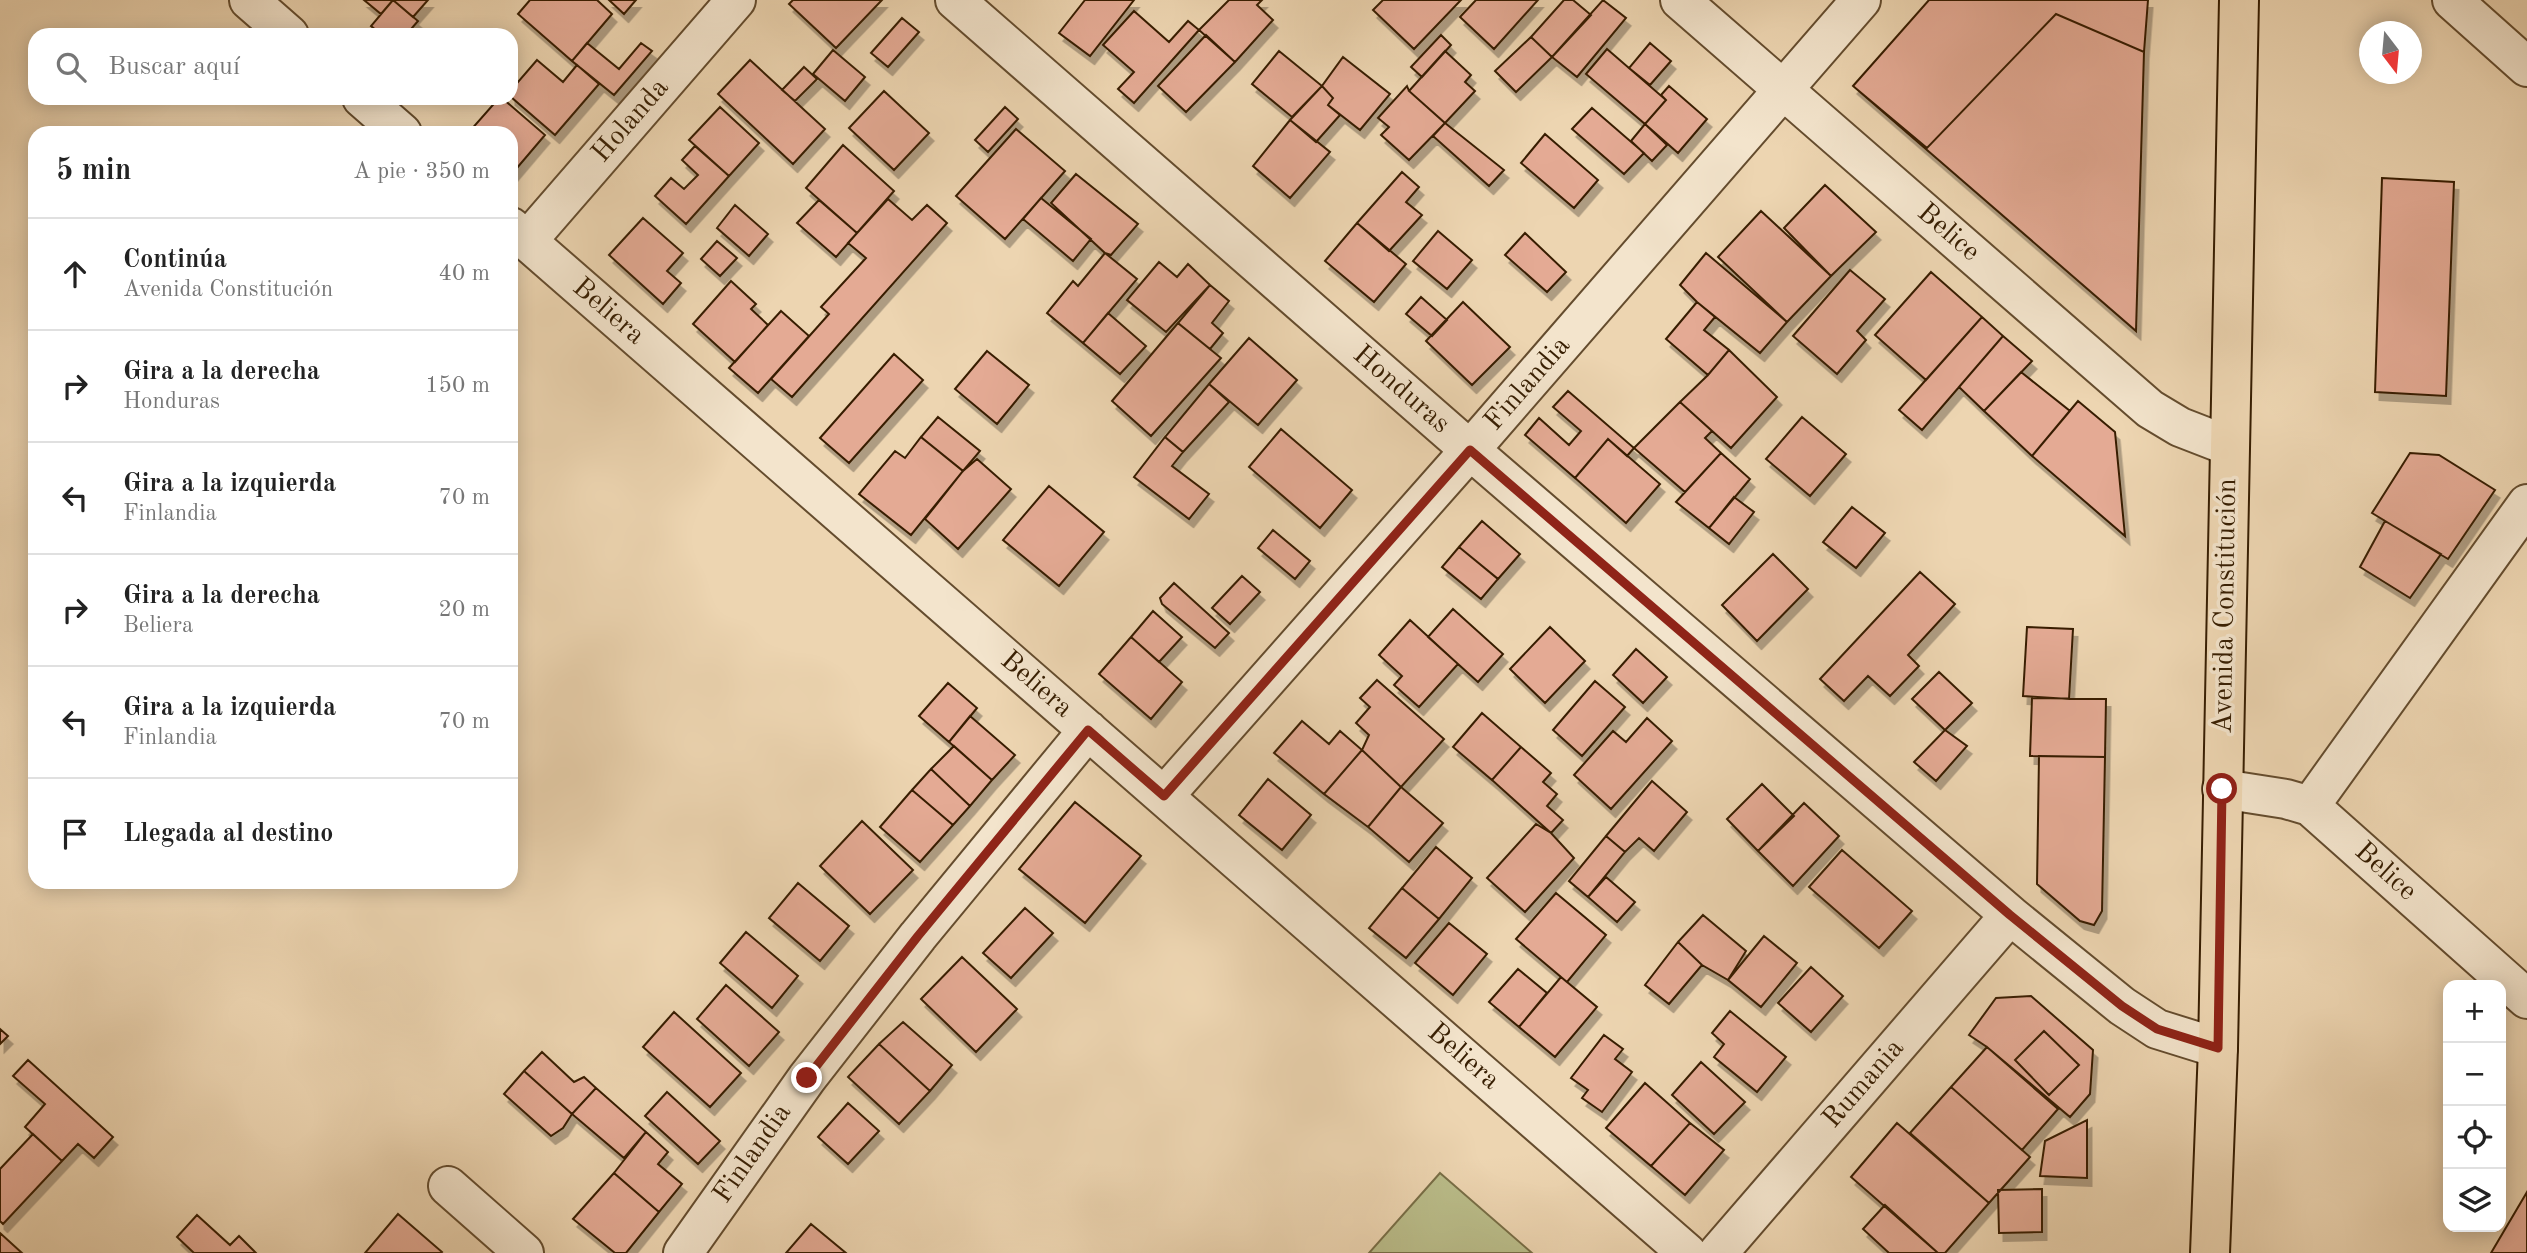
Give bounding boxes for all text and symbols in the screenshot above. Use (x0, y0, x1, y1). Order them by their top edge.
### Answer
north arrow (2359, 21, 2422, 84)
search box (28, 28, 518, 105)
icon: search (52, 48, 90, 86)
text: Buscar aquí (108, 54, 240, 80)
street label: Holanda (587, 74, 675, 168)
text: 5 min (56, 156, 131, 186)
text: A pie · 350 m (353, 160, 490, 183)
street label: Belice (1911, 199, 1985, 267)
text: Continúa (123, 247, 227, 273)
icon: ahead (56, 255, 94, 293)
text: 40 m (439, 262, 490, 285)
street label: Beliera (567, 273, 650, 351)
text: Avenida Constitución (123, 278, 333, 301)
street label: Finlandia (1480, 332, 1576, 436)
street label: Honduras (1347, 341, 1455, 439)
text: Gira a la derecha (123, 359, 320, 385)
icon: right (56, 367, 94, 405)
text: 150 m (425, 374, 490, 397)
text: Honduras (123, 390, 220, 413)
text: Gira a la izquierda (123, 471, 336, 497)
street label: Avenida Constitución (2210, 478, 2242, 734)
icon: left (56, 479, 94, 517)
text: 70 m (439, 486, 490, 509)
text: Finlandia (123, 502, 217, 525)
text: Gira a la derecha (123, 583, 320, 609)
icon: right (56, 591, 94, 629)
text: 20 m (439, 598, 490, 621)
text: Beliera (123, 614, 193, 637)
street label: Beliera (995, 646, 1078, 724)
text: Gira a la izquierda (123, 695, 336, 721)
icon: left (56, 703, 94, 741)
text: 70 m (439, 710, 490, 733)
text: Finlandia (123, 726, 217, 749)
route start (2206, 773, 2237, 804)
icon: arrive (56, 815, 94, 853)
text: Llegada al destino (123, 821, 333, 847)
street label: Belice (2349, 837, 2421, 907)
map controls (2443, 980, 2506, 1232)
button: + (2443, 980, 2506, 1043)
street label: Beliera (1422, 1018, 1505, 1096)
street label: Rumania (1818, 1034, 1910, 1134)
button: − (2443, 1043, 2506, 1106)
route end (791, 1062, 822, 1093)
street label: Finlandia (709, 1099, 797, 1209)
button: locate (2443, 1106, 2506, 1169)
button: layers (2443, 1169, 2506, 1232)

